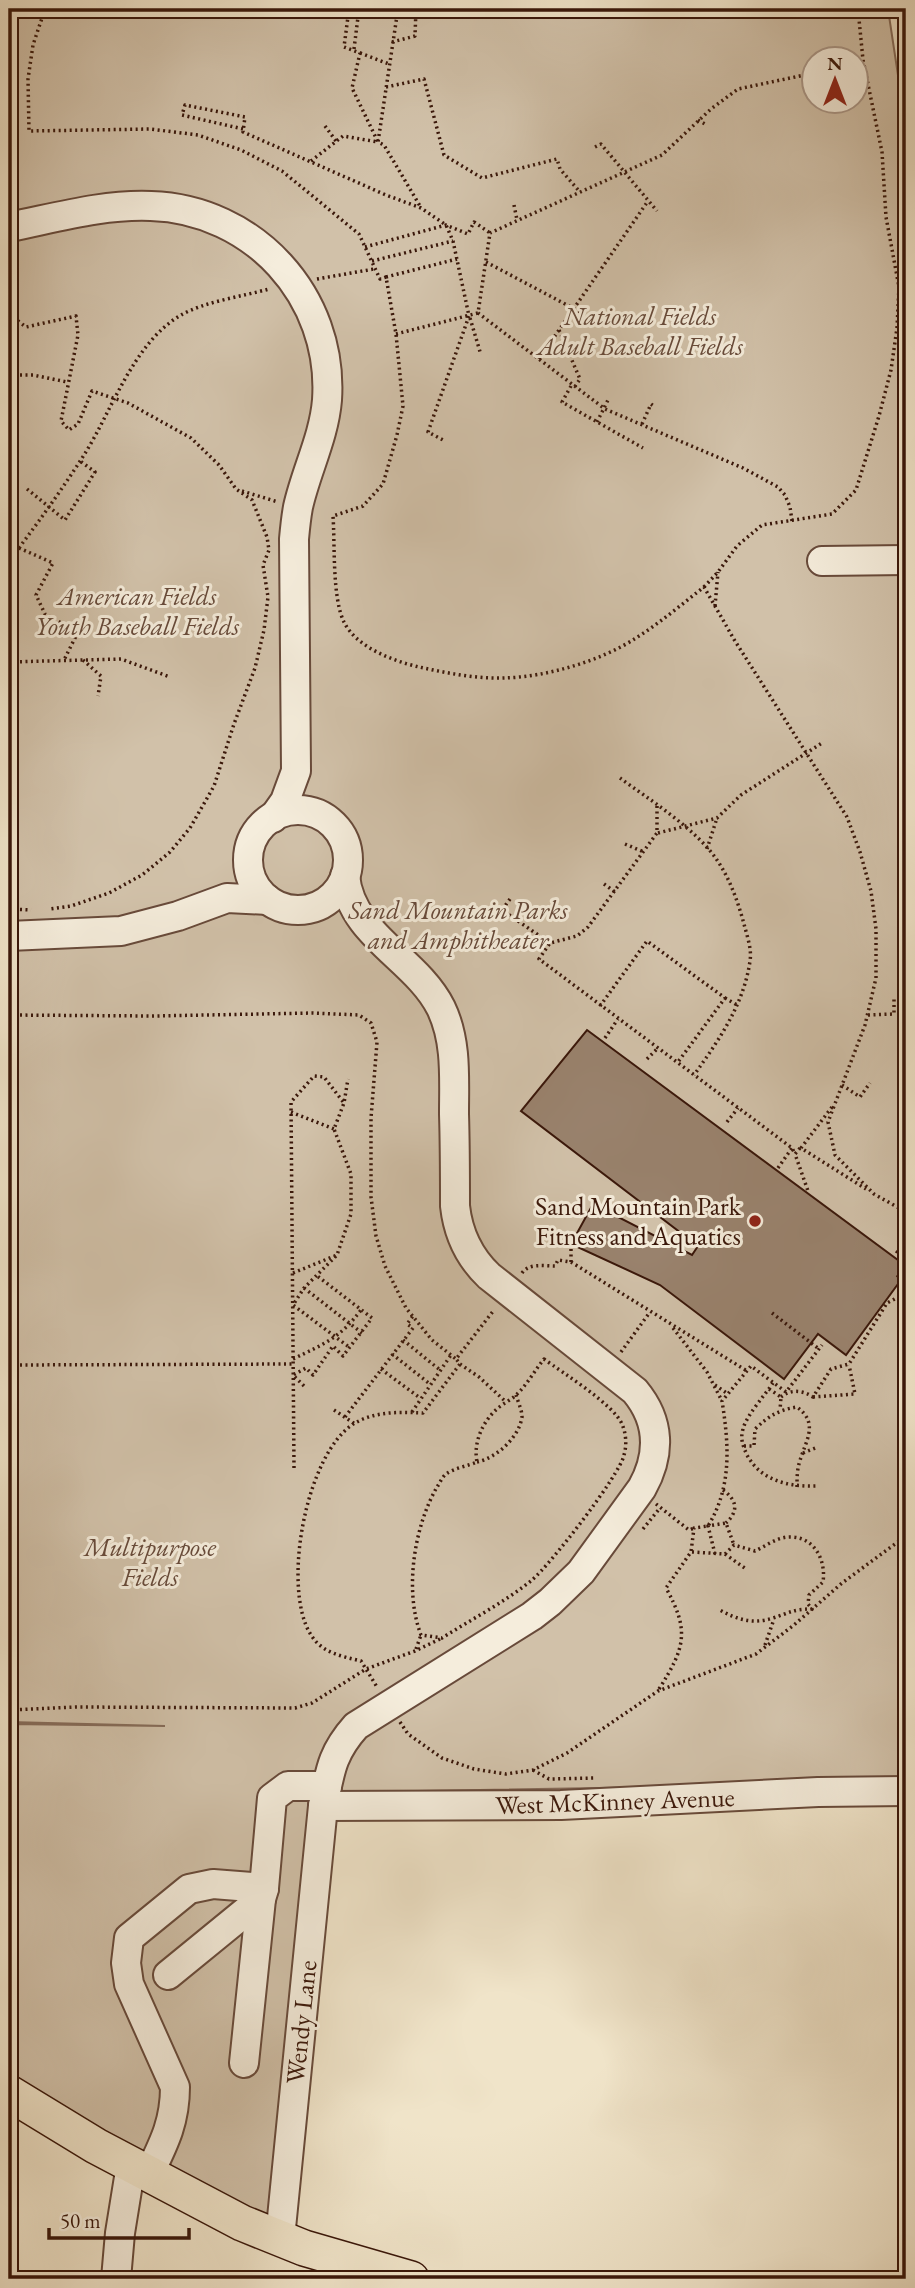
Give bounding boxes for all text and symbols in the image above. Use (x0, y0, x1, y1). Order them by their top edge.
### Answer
north arrow (800, 46, 870, 116)
text: N (827, 51, 843, 76)
park label: National Fields Adult Baseball Fields (535, 299, 744, 363)
park label: American Fields Youth Baseball Fields (35, 579, 240, 643)
park label: Sand Mountain Parks and Amphitheater (347, 893, 569, 957)
place label: Sand Mountain Park Fitness and Aquatics (535, 1189, 742, 1253)
marker: Sand Mountain Park Fitness and Aquatics (747, 1213, 763, 1229)
park label: Multipurpose Fields (82, 1530, 217, 1594)
street label: West McKinney Avenue (495, 1780, 735, 1822)
street label: Wendy Lane (278, 1958, 324, 2086)
scale bar (49, 2197, 189, 2241)
text: 50 m (60, 2207, 101, 2234)

